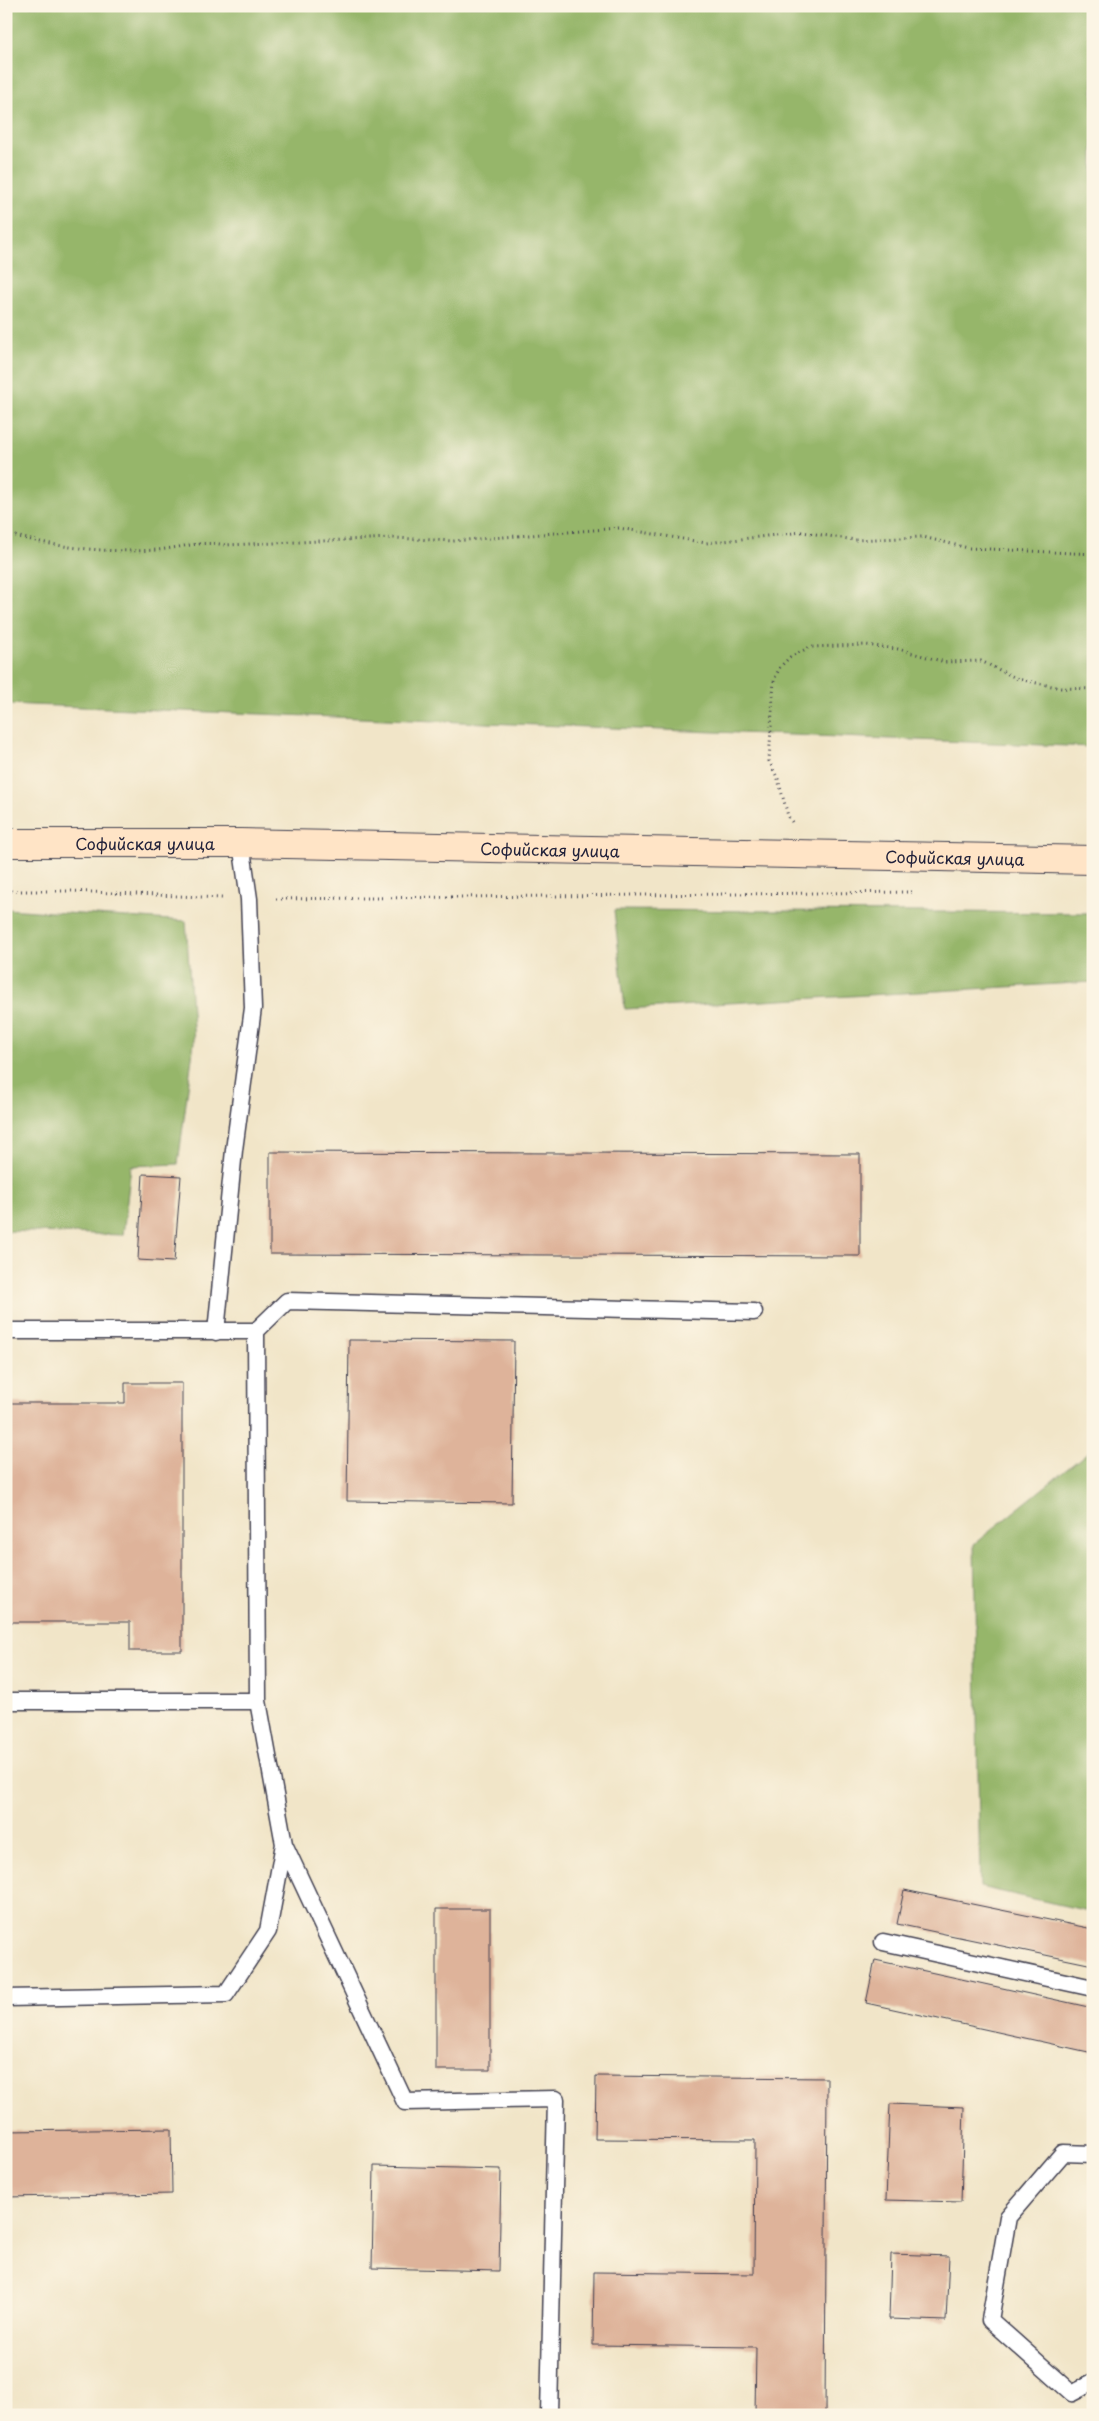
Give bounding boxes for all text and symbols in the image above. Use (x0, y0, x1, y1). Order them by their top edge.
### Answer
street label: Софийская улица (75, 831, 215, 855)
street label: Софийская улица (480, 836, 620, 863)
street label: Софийская улица (885, 844, 1025, 871)

